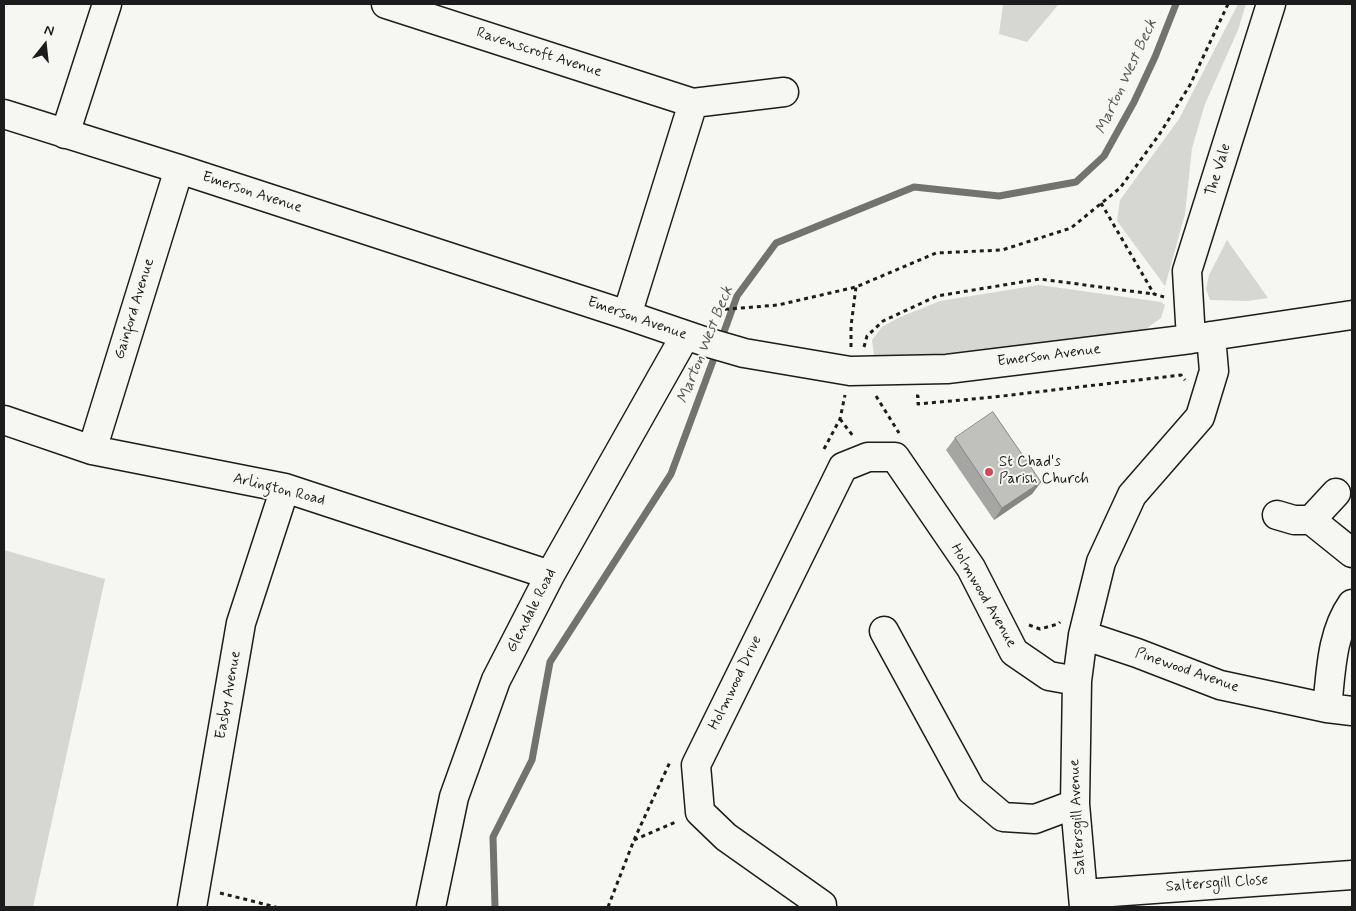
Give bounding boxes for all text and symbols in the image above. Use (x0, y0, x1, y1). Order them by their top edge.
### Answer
water label: Marton West Beck (1092, 16, 1162, 138)
north arrow (20, 20, 70, 70)
text: N (42, 21, 56, 41)
street label: Ravenscroft Avenue (474, 24, 604, 82)
street label: The Vale (1202, 141, 1236, 199)
street label: Emerson Avenue (200, 168, 304, 218)
street label: Gainford Avenue (111, 256, 159, 362)
water label: Marton West Beck (674, 283, 738, 407)
street label: Emerson Avenue (585, 294, 689, 344)
street label: Emerson Avenue (996, 341, 1102, 371)
place label: St Chad's Parish Church (999, 454, 1089, 489)
marker: St Chad's Parish Church (983, 466, 995, 478)
street label: Arlington Road (231, 470, 327, 510)
street label: Holmwood Avenue (946, 541, 1020, 651)
street label: Glendale Road (503, 566, 561, 656)
street label: Holmwood Drive (705, 633, 767, 733)
street label: Pinewood Avenue (1133, 645, 1241, 697)
street label: Easby Avenue (212, 649, 246, 741)
street label: Saltersgill Avenue (1066, 759, 1090, 875)
street label: Saltersgill Close (1165, 871, 1269, 897)

